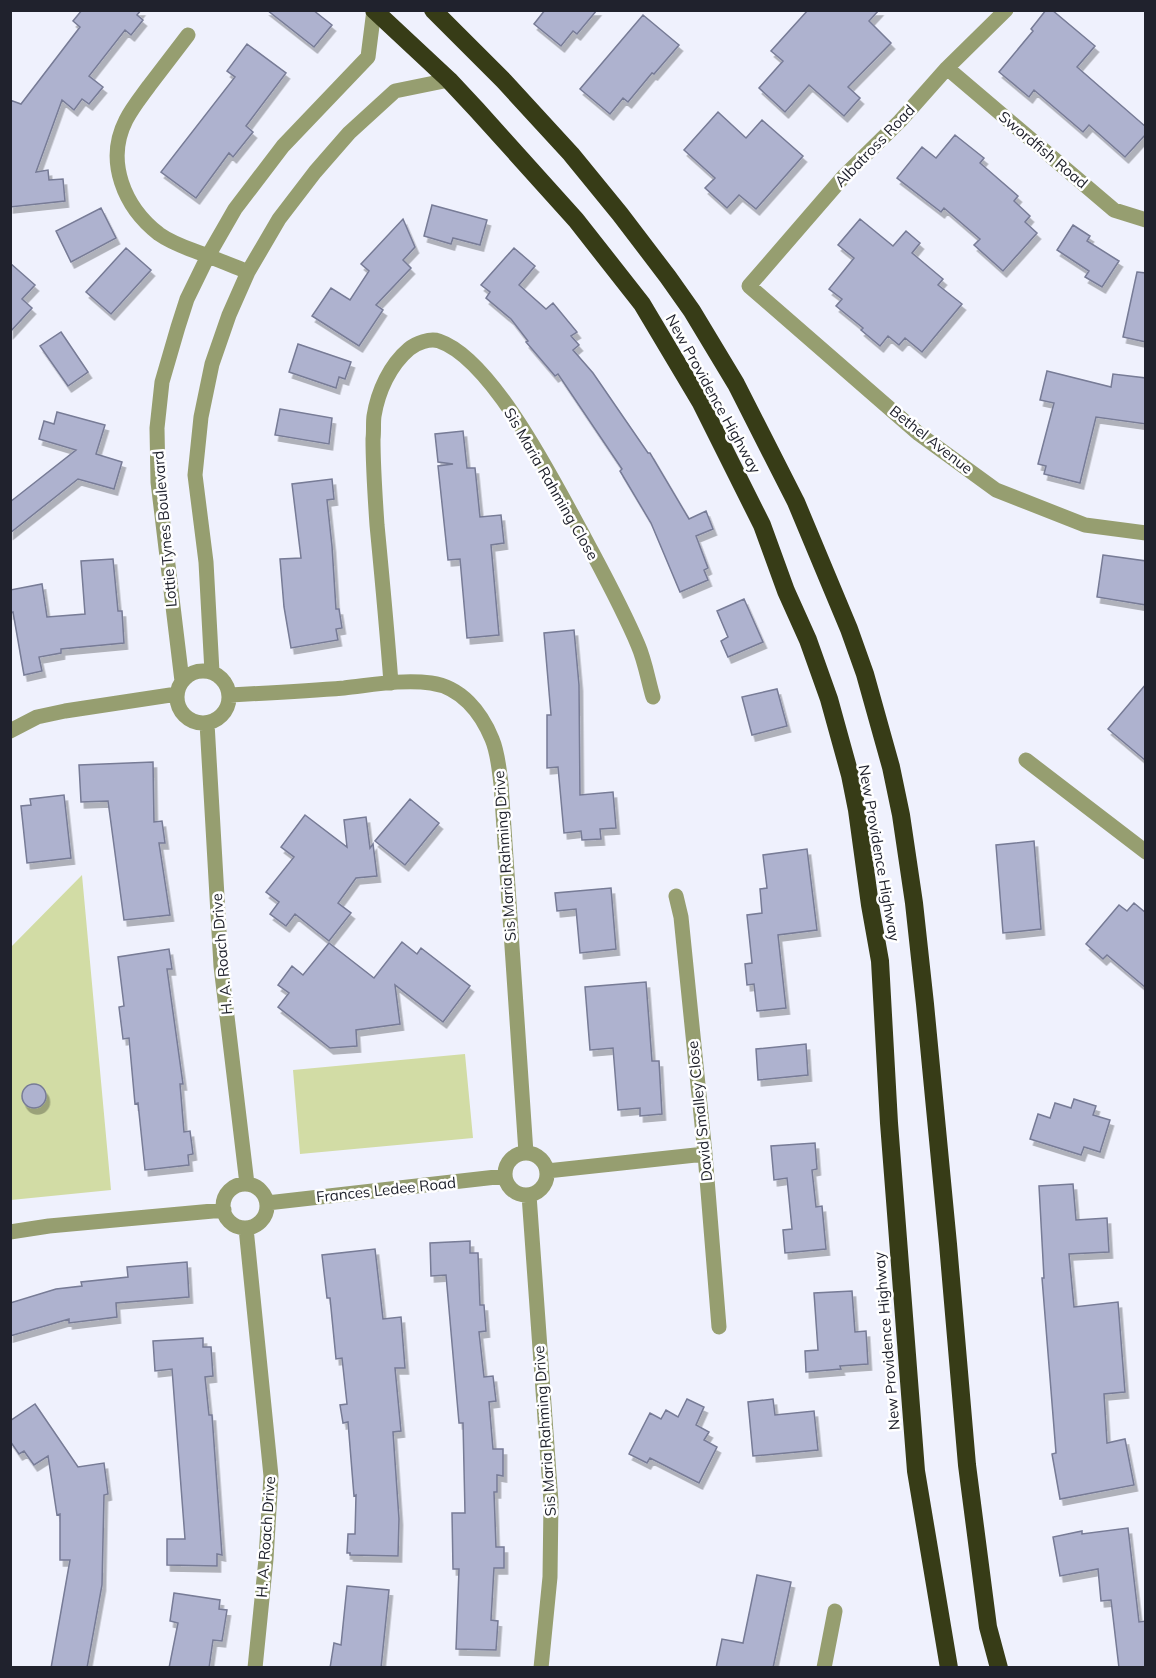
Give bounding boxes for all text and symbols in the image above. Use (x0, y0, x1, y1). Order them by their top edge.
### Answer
street label: Albatross Road (831, 100, 919, 191)
street label: Swordfish Road (995, 107, 1092, 192)
street label: New Providence Highway (662, 311, 765, 477)
street label: Bethel Avenue (886, 401, 977, 478)
street label: Sis Maria Rahming Close (500, 404, 603, 563)
street label: Lottie Tynes Boulevard (148, 450, 181, 608)
street label: New Providence Highway (855, 763, 904, 943)
street label: Sis Maria Rahming Drive (489, 770, 520, 942)
street label: H. A. Roach Drive (207, 893, 236, 1015)
street label: David Smalley Close (683, 1040, 716, 1182)
street label: Frances Ledee Road (315, 1173, 457, 1206)
street label: New Providence Highway (869, 1251, 904, 1431)
street label: Sis Maria Rahming Drive (529, 1345, 560, 1517)
street label: H. A. Roach Drive (252, 1476, 279, 1598)

